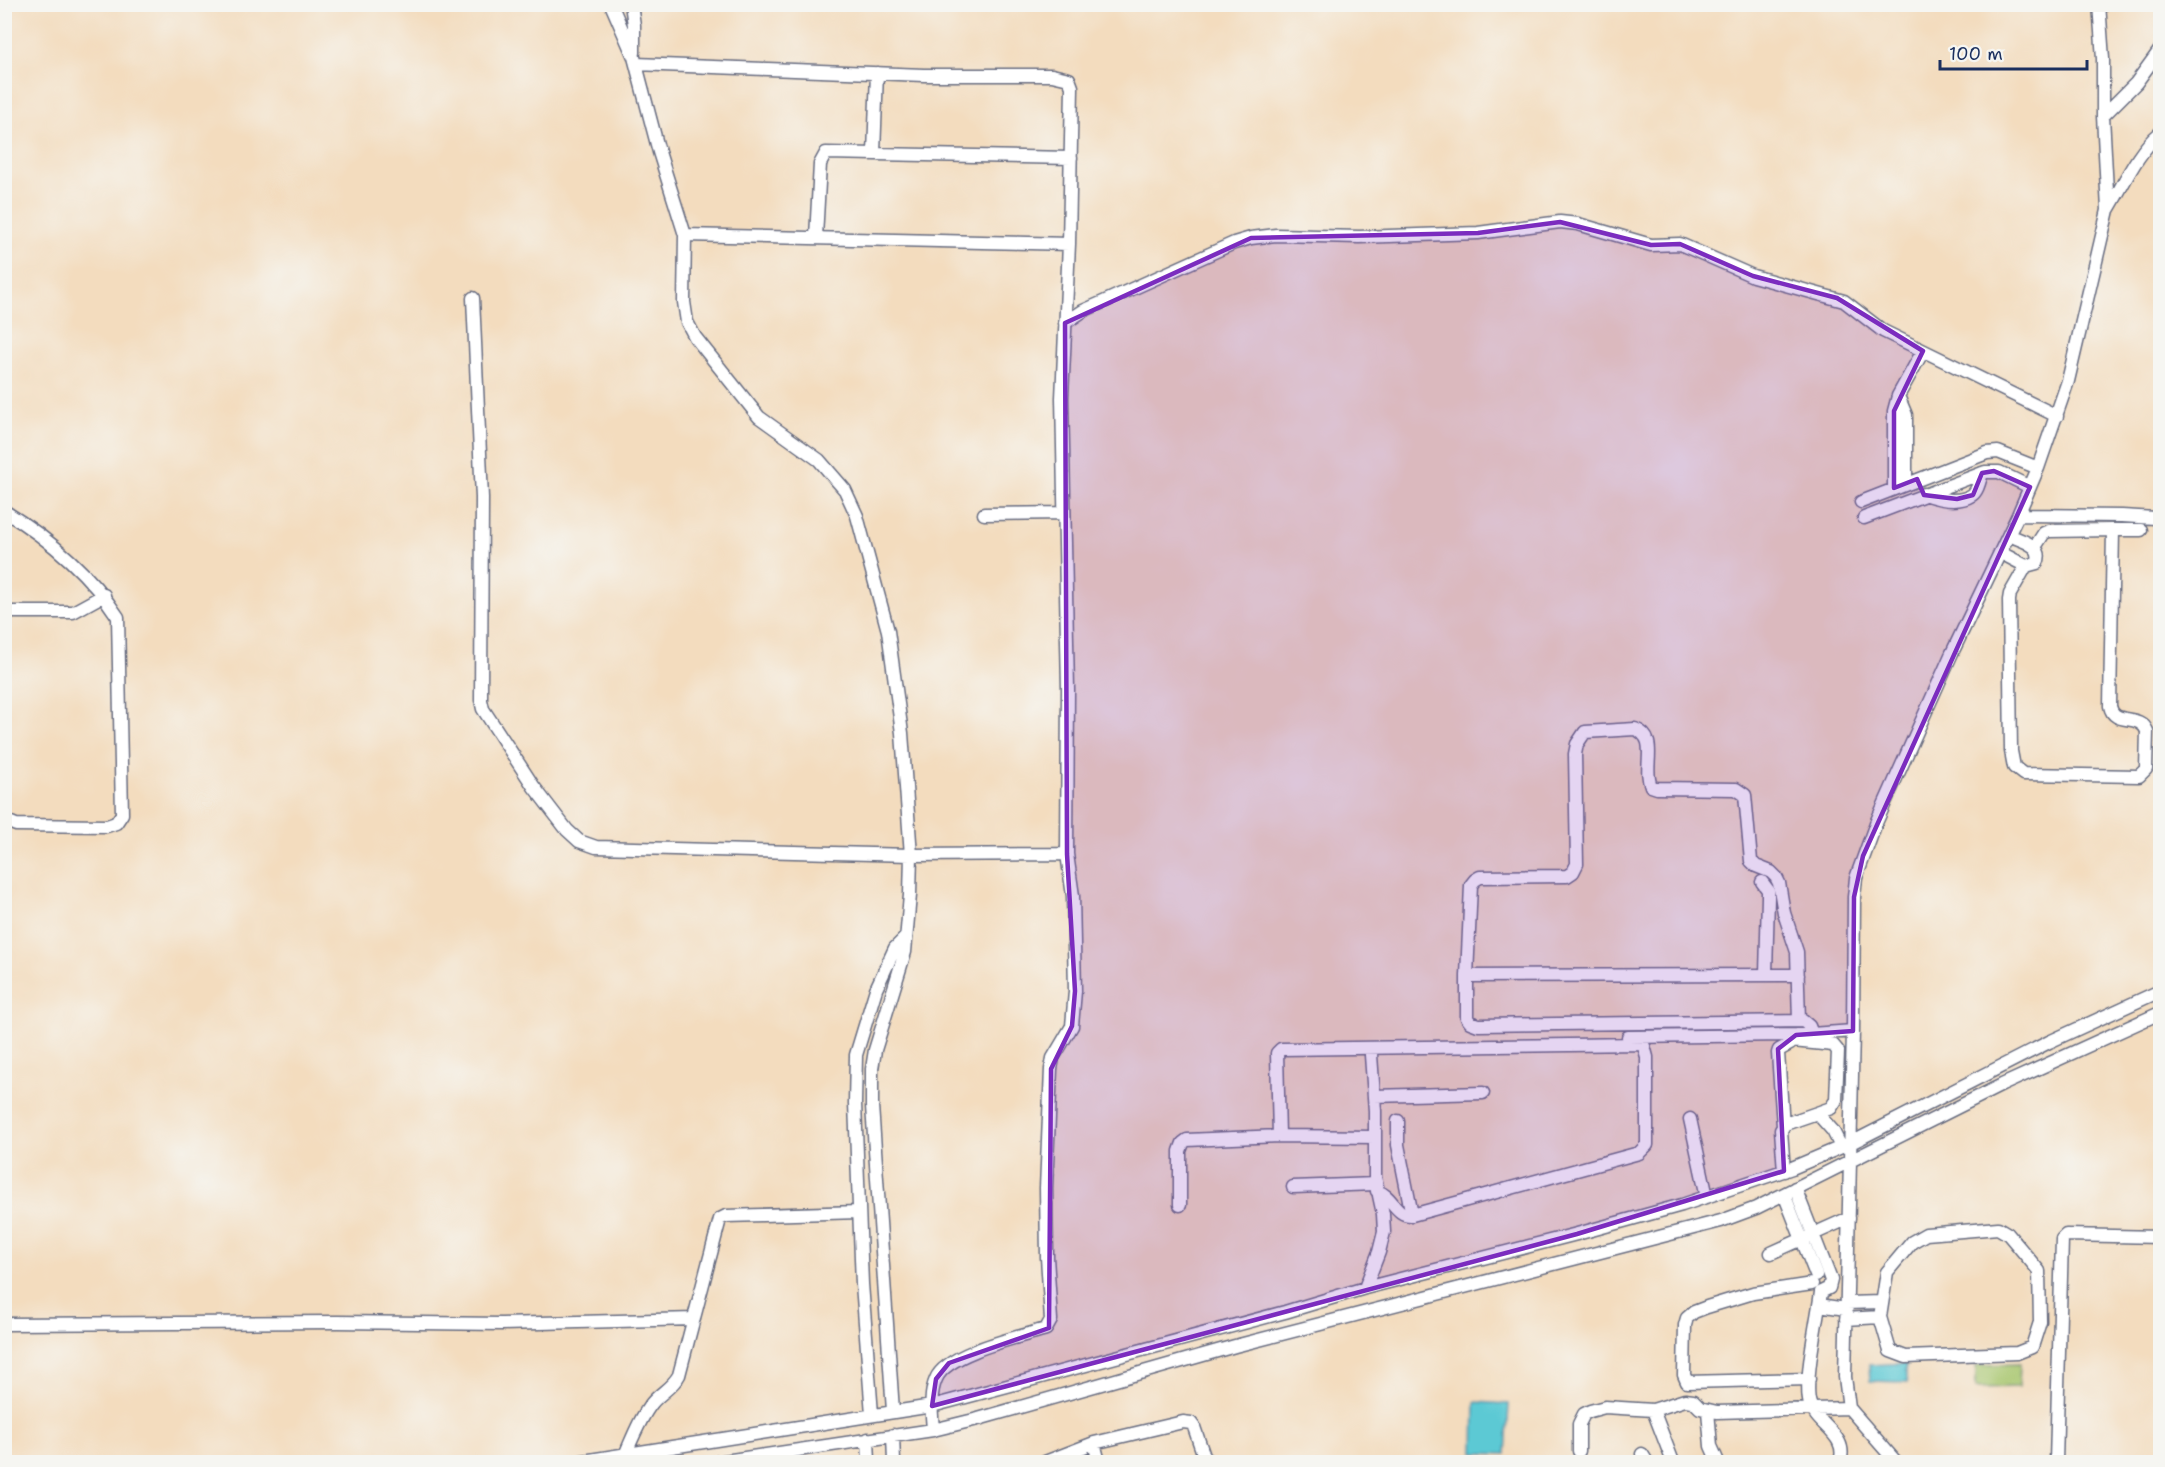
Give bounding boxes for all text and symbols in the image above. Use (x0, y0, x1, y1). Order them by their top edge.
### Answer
scale bar (1940, 33, 2087, 71)
text: 100 m (1949, 42, 2003, 66)

